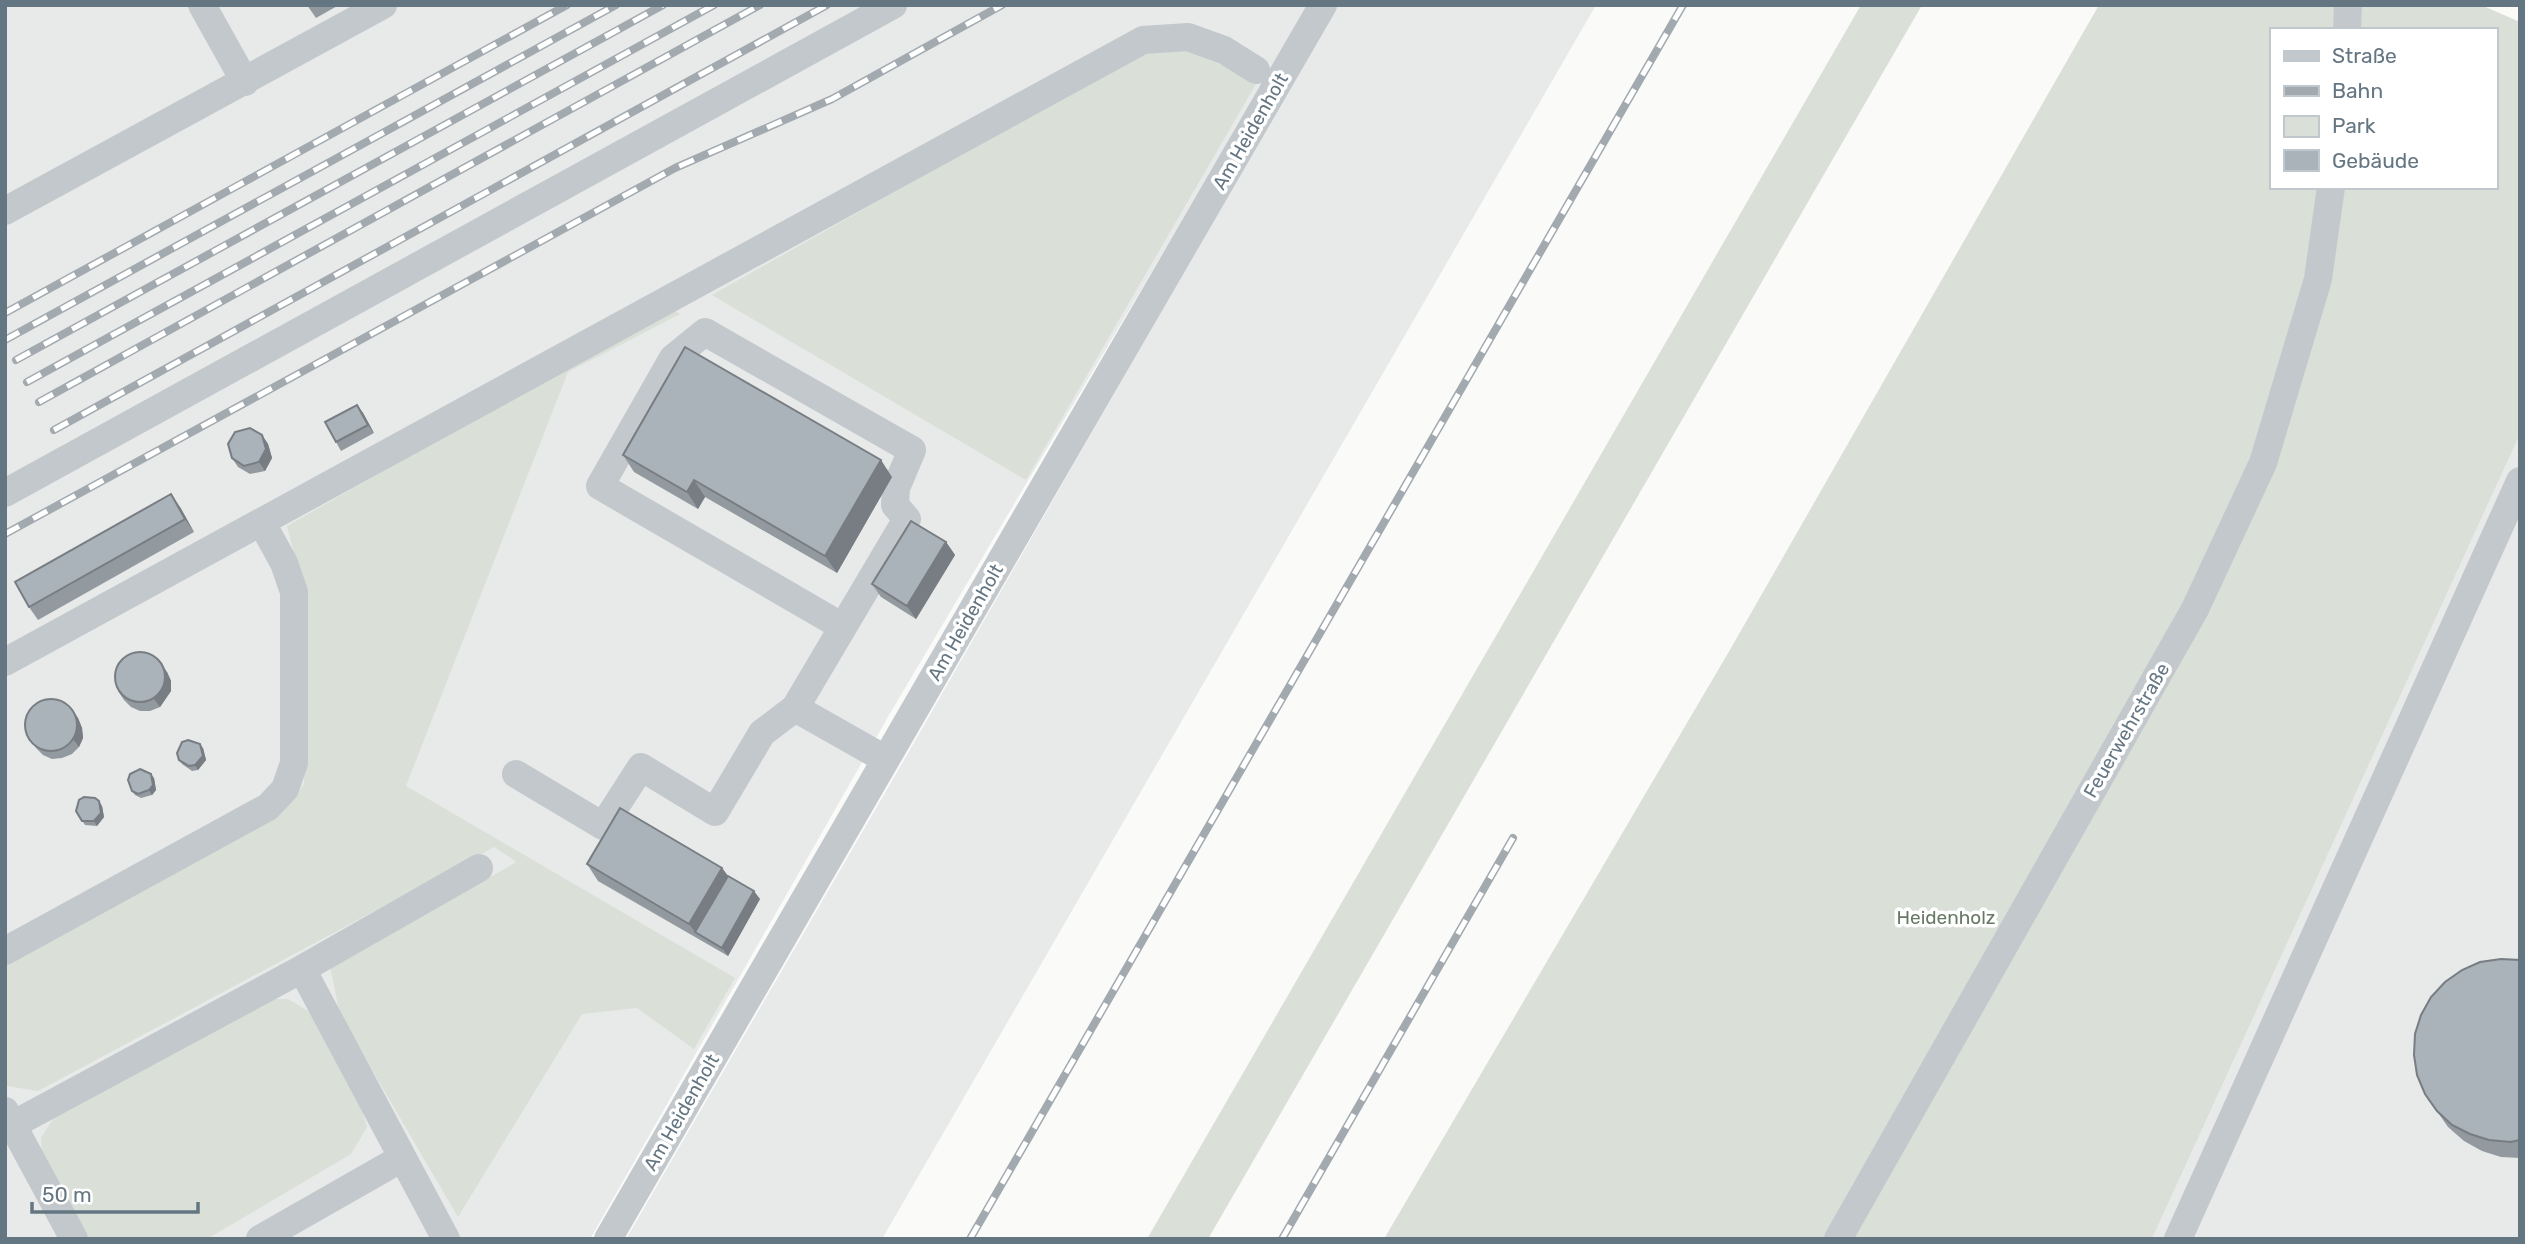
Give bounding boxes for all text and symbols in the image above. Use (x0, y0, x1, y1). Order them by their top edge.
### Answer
legend (2270, 28, 2497, 189)
text: Straße (2332, 43, 2397, 68)
street label: Am Heidenholt (1208, 68, 1293, 194)
text: Bahn (2332, 78, 2383, 103)
text: Park (2332, 113, 2376, 138)
text: Gebäude (2332, 148, 2419, 173)
street label: Am Heidenholt (923, 559, 1008, 685)
street label: Feuerwehrstraße (2079, 659, 2174, 802)
park label: Heidenholz (1896, 906, 1996, 929)
street label: Am Heidenholt (639, 1049, 724, 1175)
scale bar (32, 1170, 198, 1214)
text: 50 m (42, 1182, 92, 1207)

